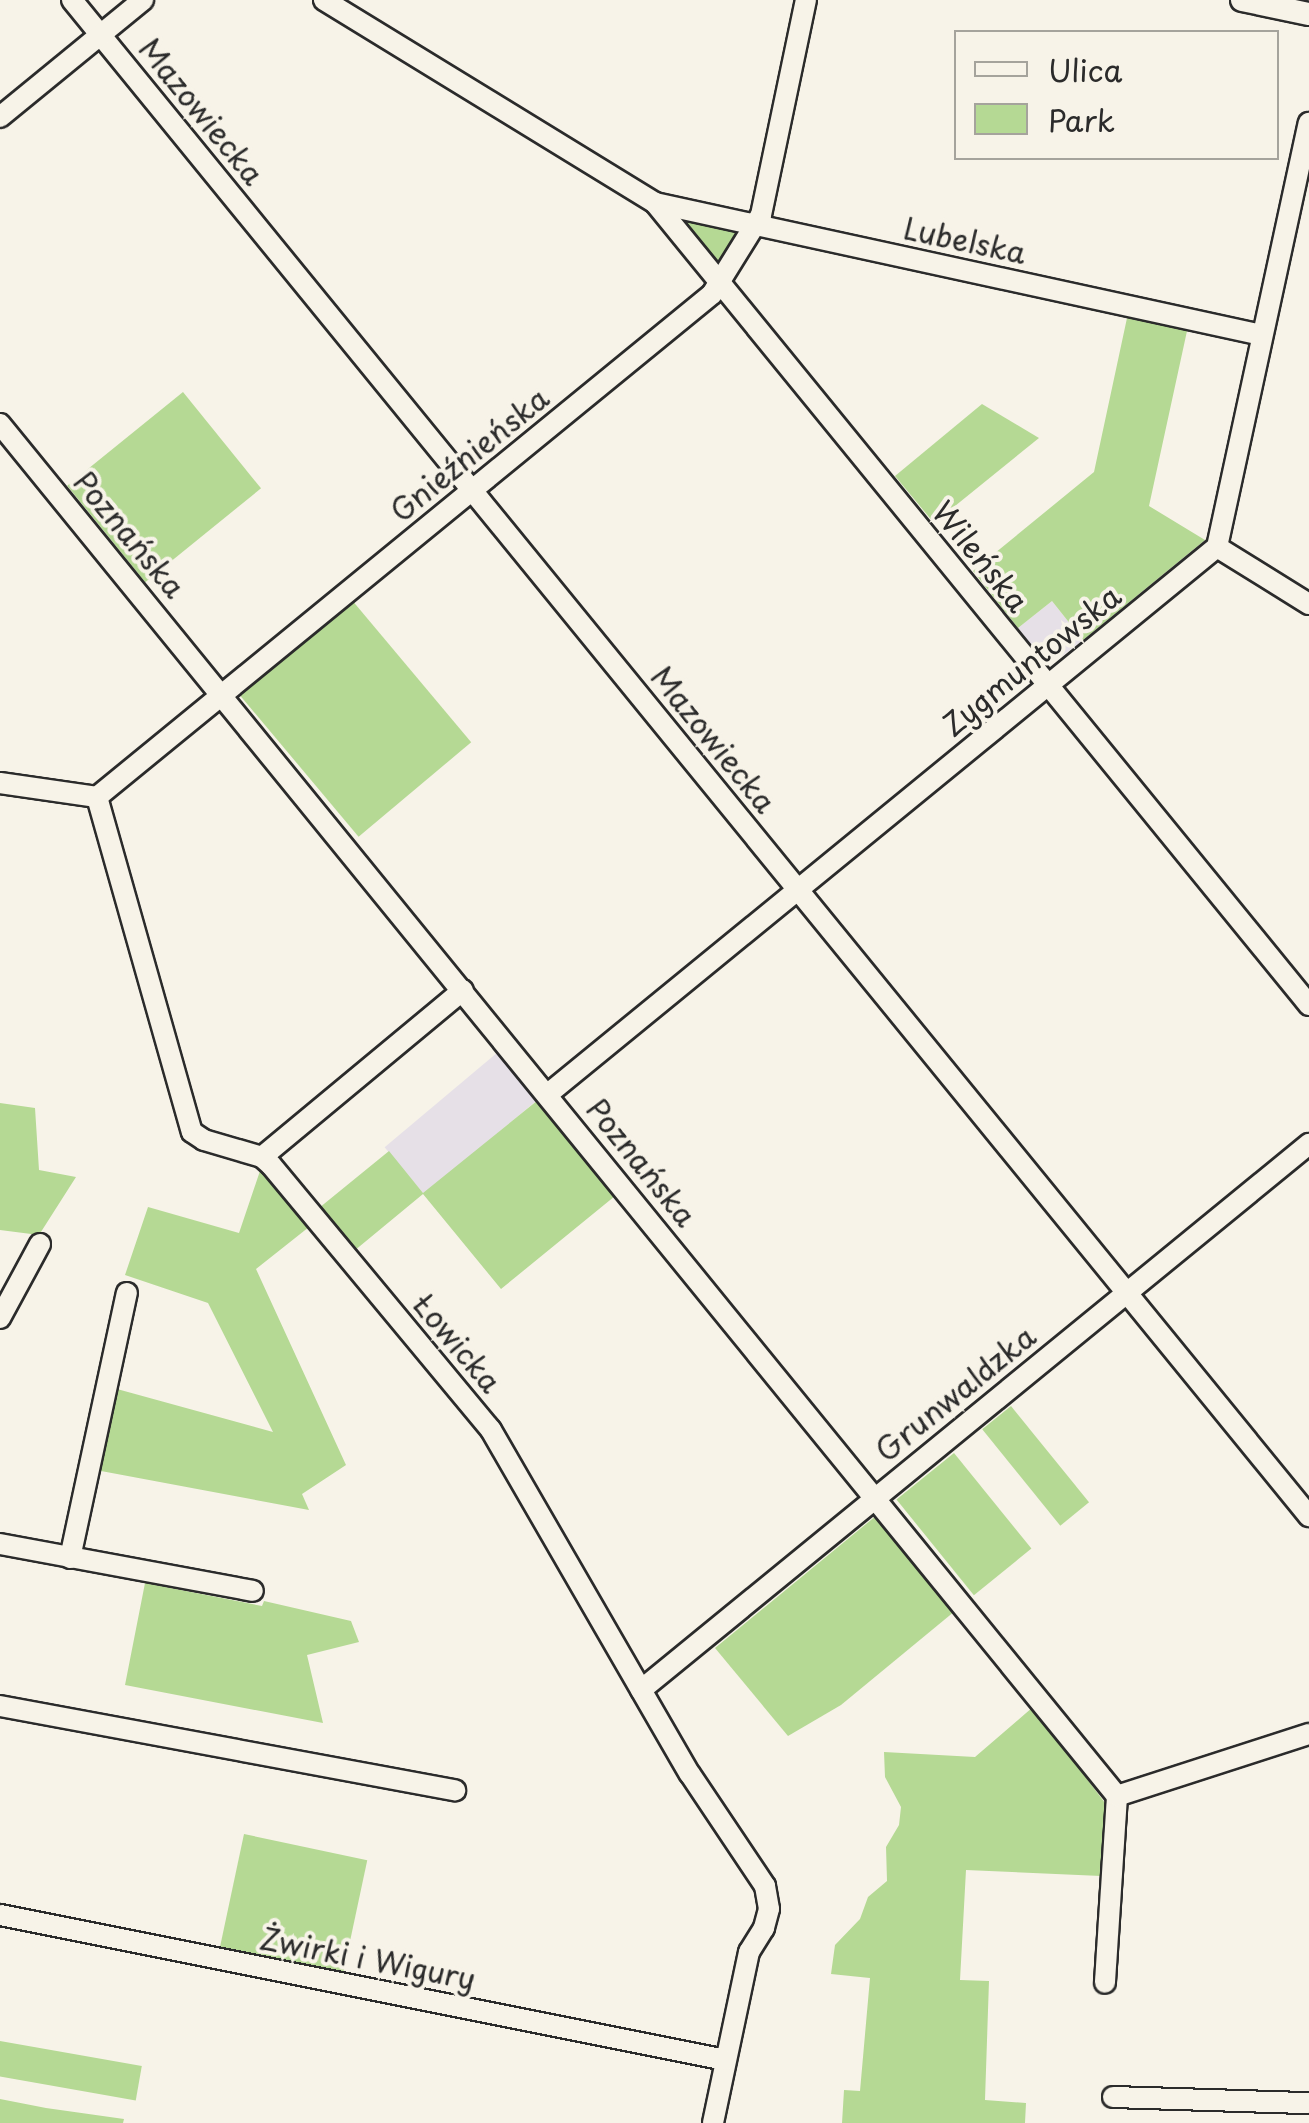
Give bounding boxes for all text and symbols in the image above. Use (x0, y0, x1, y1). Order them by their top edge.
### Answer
legend (954, 30, 1279, 160)
street label: Mazowiecka (132, 31, 272, 191)
text: Ulica (1048, 47, 1122, 92)
text: Park (1048, 97, 1115, 142)
street label: Lubelska (901, 209, 1029, 271)
street label: Gnieźnieńska (383, 379, 555, 529)
street label: Poznańska (67, 463, 193, 605)
street label: Wileńska (925, 493, 1037, 619)
street label: Zygmuntowska (935, 577, 1127, 743)
street label: Mazowiecka (644, 659, 784, 819)
street label: Poznańska (580, 1091, 704, 1233)
street label: Łowicka (407, 1287, 509, 1399)
street label: Grunwaldzka (868, 1318, 1042, 1468)
street label: Żwirki i Wigury (255, 1919, 481, 1997)

